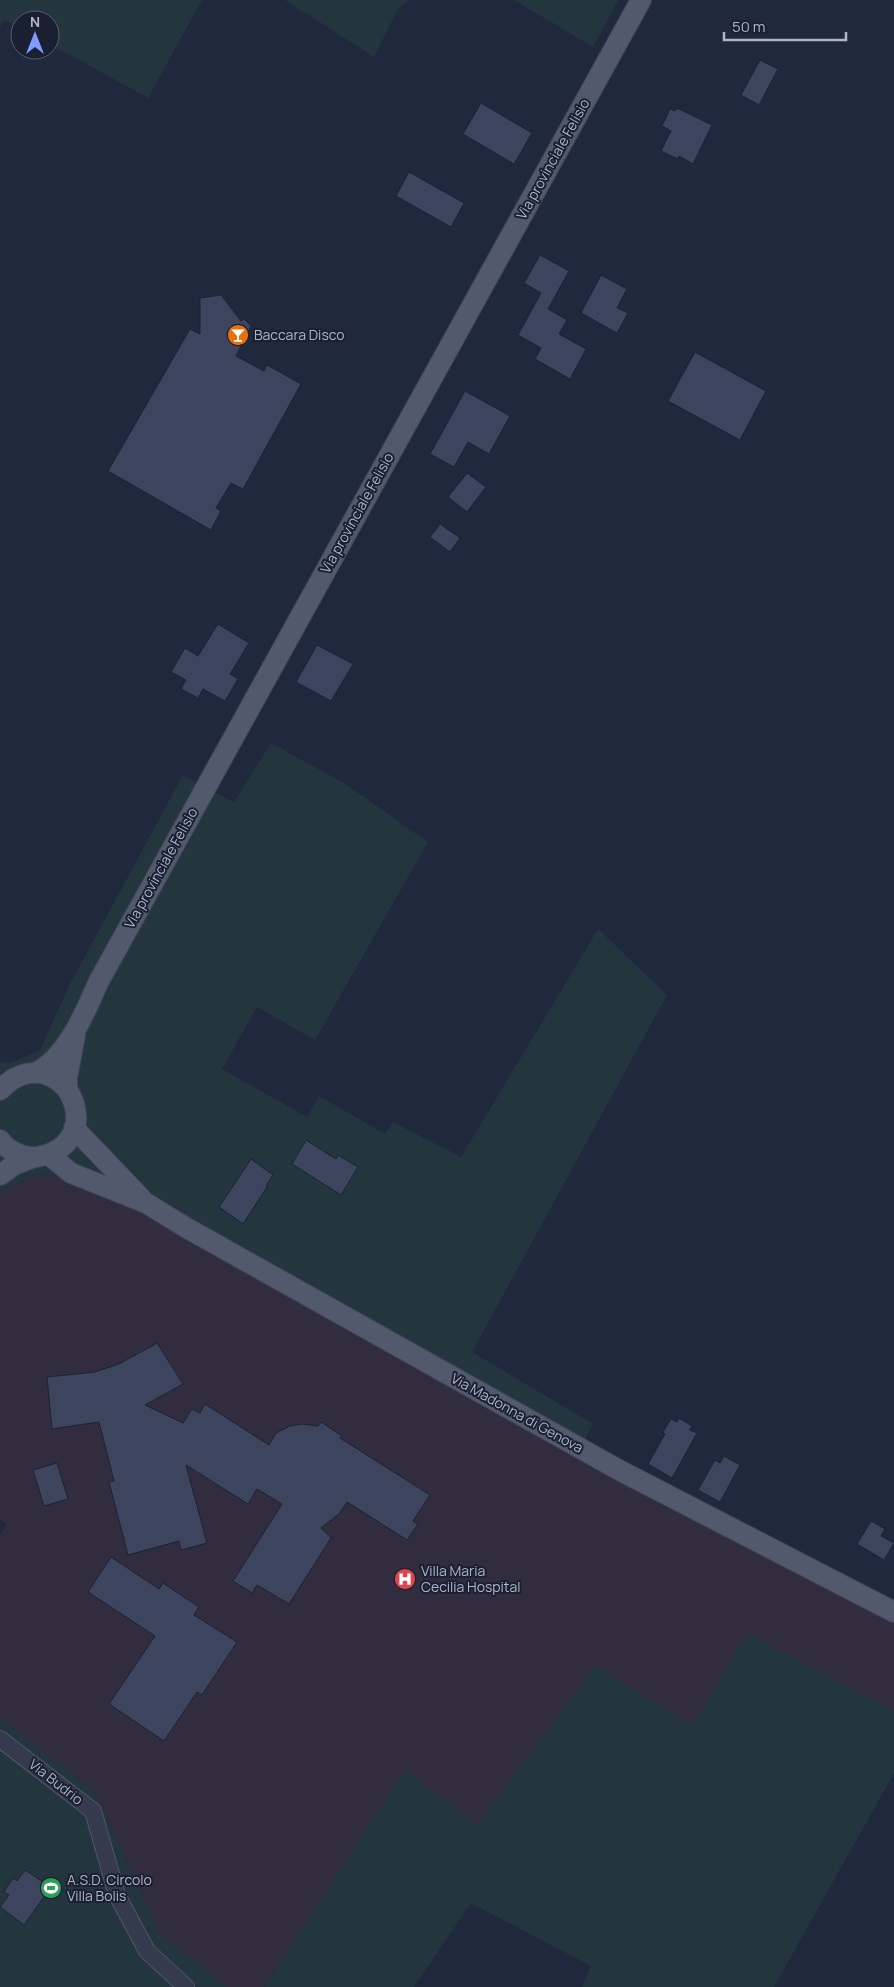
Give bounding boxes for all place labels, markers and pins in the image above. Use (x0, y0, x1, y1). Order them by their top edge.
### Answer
bar icon: Baccara Disco (226, 323, 250, 347)
place label: Baccara Disco (254, 325, 345, 344)
place label: Villa Maria Cecilia Hospital (421, 1561, 520, 1596)
hospital icon: Villa Maria Cecilia Hospital (393, 1567, 417, 1591)
place label: A.S.D. Circolo Villa Bolis (67, 1870, 152, 1905)
sports icon: A.S.D. Circolo Villa Bolis (39, 1876, 63, 1900)

